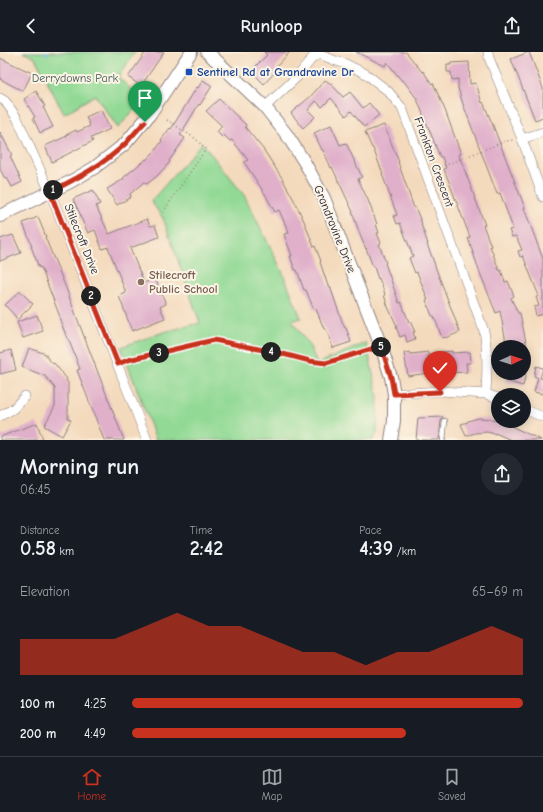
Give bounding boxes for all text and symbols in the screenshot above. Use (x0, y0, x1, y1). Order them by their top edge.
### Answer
icon: back (20, 15, 42, 37)
icon: share (501, 15, 523, 37)
text: Runloop (241, 16, 302, 37)
place label: Sentinel Rd at Grandravine Dr (197, 65, 354, 79)
marker: Sentinel Rd at Grandravine Dr (184, 67, 194, 77)
park label: Derrydowns Park (32, 71, 119, 85)
pin (128, 81, 162, 122)
icon: arrive (134, 87, 156, 109)
street label: Frankton Crescent (411, 115, 457, 210)
pin: 1 (43, 180, 63, 200)
text: 1 (51, 183, 55, 196)
street label: Grandravine Drive (311, 183, 359, 275)
street label: Stilecroft Drive (62, 202, 102, 276)
place label: Stilecroft Public School (149, 268, 218, 296)
marker: Stilecroft Public School (136, 277, 146, 287)
pin: 2 (81, 286, 101, 306)
text: 2 (88, 289, 94, 302)
pin: 5 (371, 337, 391, 357)
text: 5 (378, 340, 384, 353)
north arrow (491, 340, 531, 380)
map controls (491, 340, 531, 428)
pin: 4 (261, 342, 281, 362)
pin: 3 (149, 343, 169, 363)
text: 4 (268, 345, 274, 358)
text: 3 (156, 346, 162, 359)
pin (423, 351, 457, 392)
icon: check (429, 357, 451, 379)
button: layers (491, 388, 531, 428)
button: share (481, 453, 523, 495)
text: Morning run (20, 454, 139, 480)
text: 06:45 (20, 482, 51, 497)
text: Distance (20, 524, 59, 537)
text: Time (190, 524, 213, 537)
text: Pace (359, 524, 382, 537)
text: 0.58 (20, 537, 56, 560)
text: 2:42 (190, 537, 223, 560)
text: 4:39 (359, 537, 393, 560)
text: km (56, 545, 74, 558)
text: /km (393, 545, 416, 558)
text: Elevation (20, 584, 70, 599)
text: 65–69 m (472, 584, 523, 599)
text: 100 m (20, 696, 55, 711)
text: 4:25 (84, 696, 107, 711)
text: 200 m (20, 726, 56, 741)
text: 4:49 (84, 726, 106, 741)
tab: Home (78, 766, 106, 803)
tab: Map (261, 766, 283, 803)
tab: Saved (438, 766, 465, 803)

